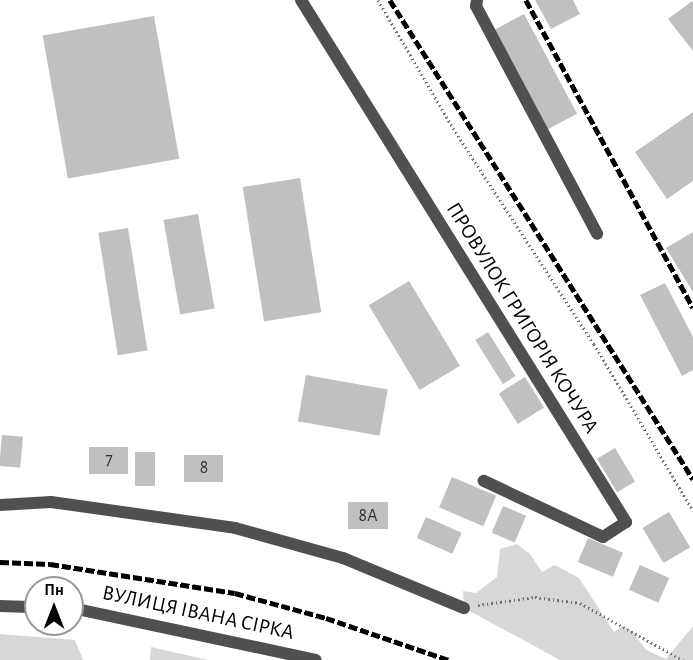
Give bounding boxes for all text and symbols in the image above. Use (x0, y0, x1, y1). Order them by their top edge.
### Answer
street label: ПРОВУЛОК ГРИГОРІЯ КОЧУРА (440, 198, 604, 438)
house number: 7 (105, 449, 113, 471)
house number: 8 (200, 457, 208, 479)
house number: 8А (358, 505, 378, 527)
north arrow (24, 576, 84, 636)
street label: ВУЛИЦЯ ІВАНА СІРКА (100, 580, 296, 646)
text: Пн (44, 582, 64, 598)

